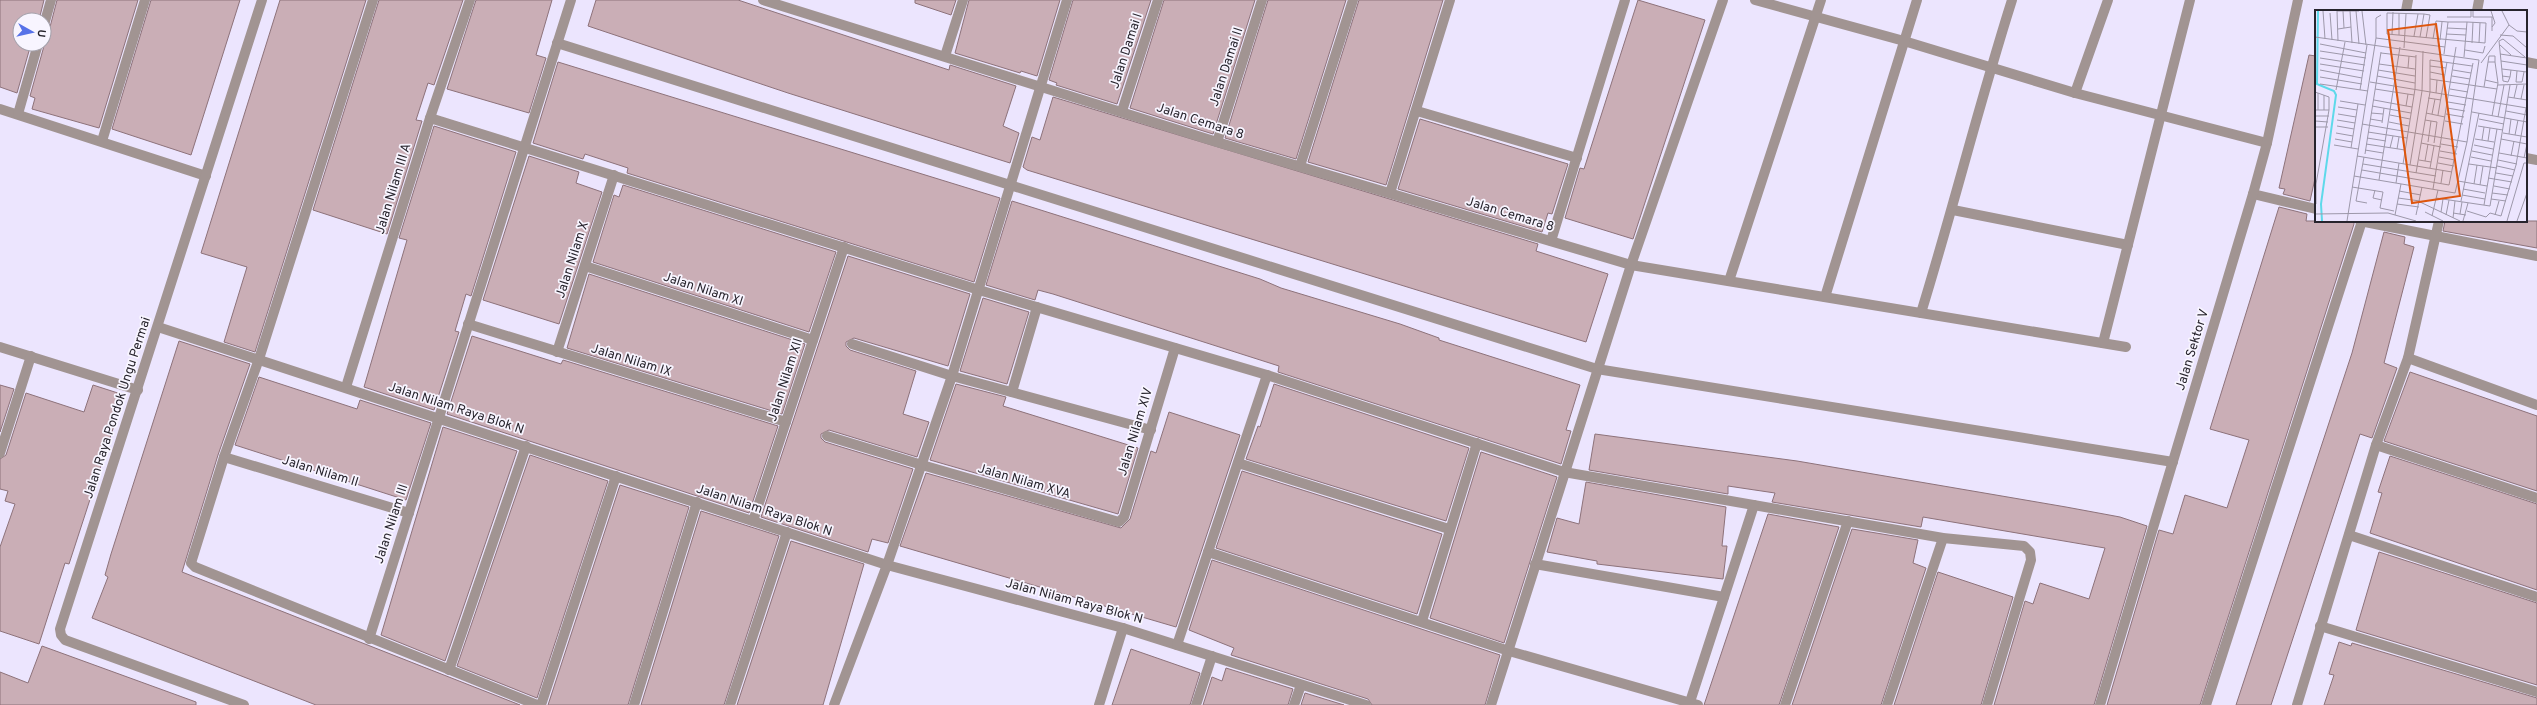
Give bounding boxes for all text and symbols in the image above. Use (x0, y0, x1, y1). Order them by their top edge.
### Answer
inset map (2315, 10, 2527, 222)
street label: Jalan Damai I (1107, 11, 1147, 91)
north arrow (12, 12, 52, 52)
street label: Jalan Damai II (1207, 26, 1247, 108)
text: U (33, 28, 48, 38)
street label: Jalan Cemara 8 (1154, 100, 1246, 144)
street label: Jalan Nilam III A (373, 142, 415, 236)
street label: Jalan Cemara 8 (1464, 194, 1556, 236)
street label: Jalan Nilam X (553, 220, 593, 300)
street label: Jalan Nilam XI (661, 270, 745, 310)
street label: Jalan Sektor V (2173, 307, 2213, 393)
street label: Jalan Raya Pondok Ungu Permai (81, 315, 155, 501)
street label: Jalan Nilam XII (765, 336, 807, 424)
street label: Jalan Nilam IX (589, 341, 673, 381)
street label: Jalan Nilam Raya Blok N (386, 379, 526, 439)
street label: Jalan Nilam XIV (1115, 386, 1157, 478)
street label: Jalan Nilam II (280, 453, 360, 491)
street label: Jalan Nilam XVA (976, 461, 1072, 503)
street label: Jalan Nilam Raya Blok N (694, 481, 834, 541)
street label: Jalan Nilam III (372, 482, 412, 566)
street label: Jalan Nilam Raya Blok N (1003, 576, 1145, 628)

